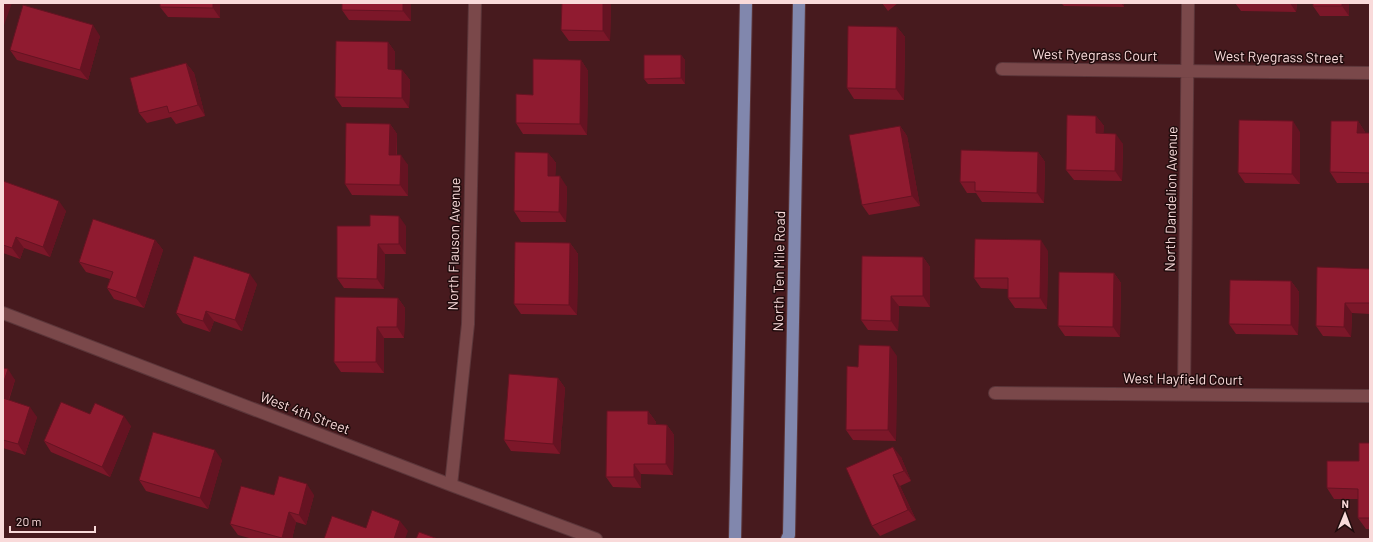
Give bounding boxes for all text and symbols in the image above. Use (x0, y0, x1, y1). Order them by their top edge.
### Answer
street label: West Ryegrass Court (1032, 45, 1158, 64)
street label: West Ryegrass Street (1214, 47, 1344, 66)
street label: North Dandelion Avenue (1161, 126, 1180, 272)
street label: North Flauson Avenue (444, 177, 463, 311)
street label: North Ten Mile Road (769, 211, 788, 331)
street label: West Hayfield Court (1123, 369, 1243, 388)
street label: West 4th Street (258, 388, 353, 437)
north arrow (1325, 494, 1365, 534)
text: N (1341, 497, 1349, 510)
scale bar (10, 508, 95, 534)
text: 20 m (16, 514, 42, 528)

